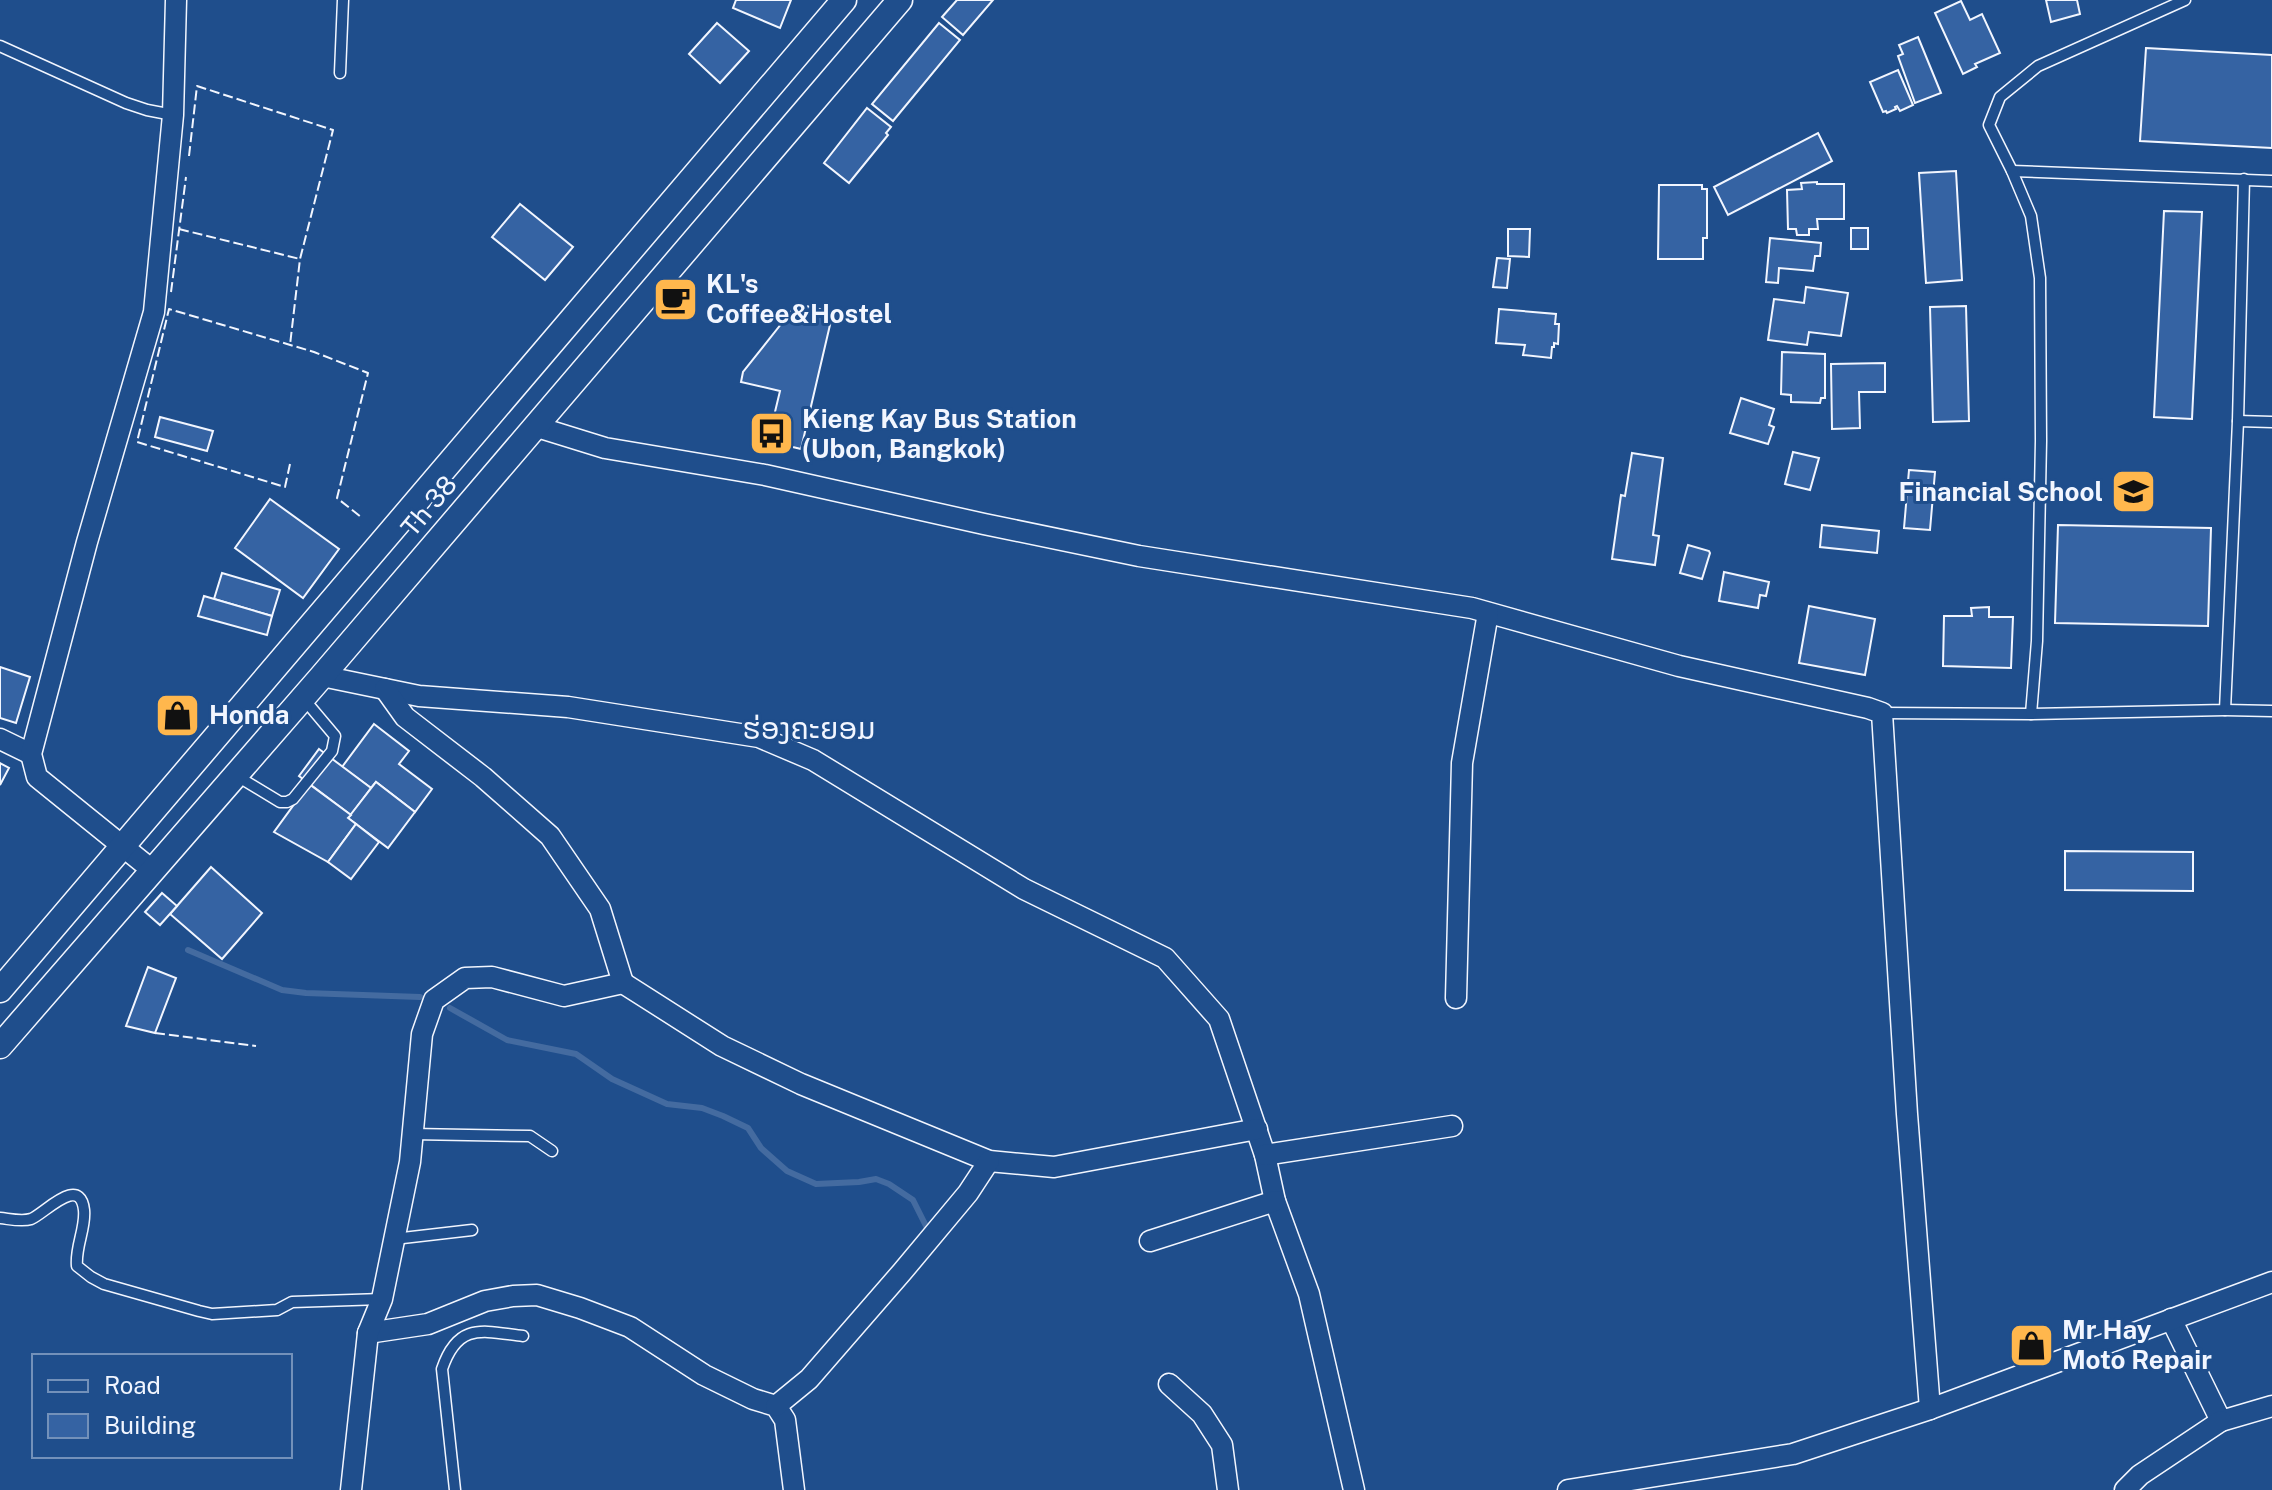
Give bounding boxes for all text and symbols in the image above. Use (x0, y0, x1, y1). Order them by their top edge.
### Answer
place label: KL's Coffee&Hostel (706, 268, 892, 329)
cafe icon: KL's Coffee&Hostel (651, 275, 699, 323)
place label: Kieng Kay Bus Station (Ubon, Bangkok) (802, 403, 1077, 464)
bus stop icon: Kieng Kay Bus Station (Ubon, Bangkok) (747, 410, 795, 458)
school or university icon: Financial School (2110, 468, 2158, 516)
street label: Th 38 (394, 469, 463, 542)
place label: Financial School (1898, 476, 2103, 507)
shop icon: Honda (154, 691, 202, 739)
place label: Honda (209, 699, 290, 730)
district label: ຮ່ອງຄະຍອມ (742, 710, 876, 746)
place label: Mr Hay Moto Repair (2062, 1314, 2212, 1375)
shop icon: Mr Hay Moto Repair (2007, 1321, 2055, 1369)
legend (32, 1354, 292, 1458)
text: Road (104, 1371, 161, 1399)
text: Building (104, 1411, 196, 1439)

